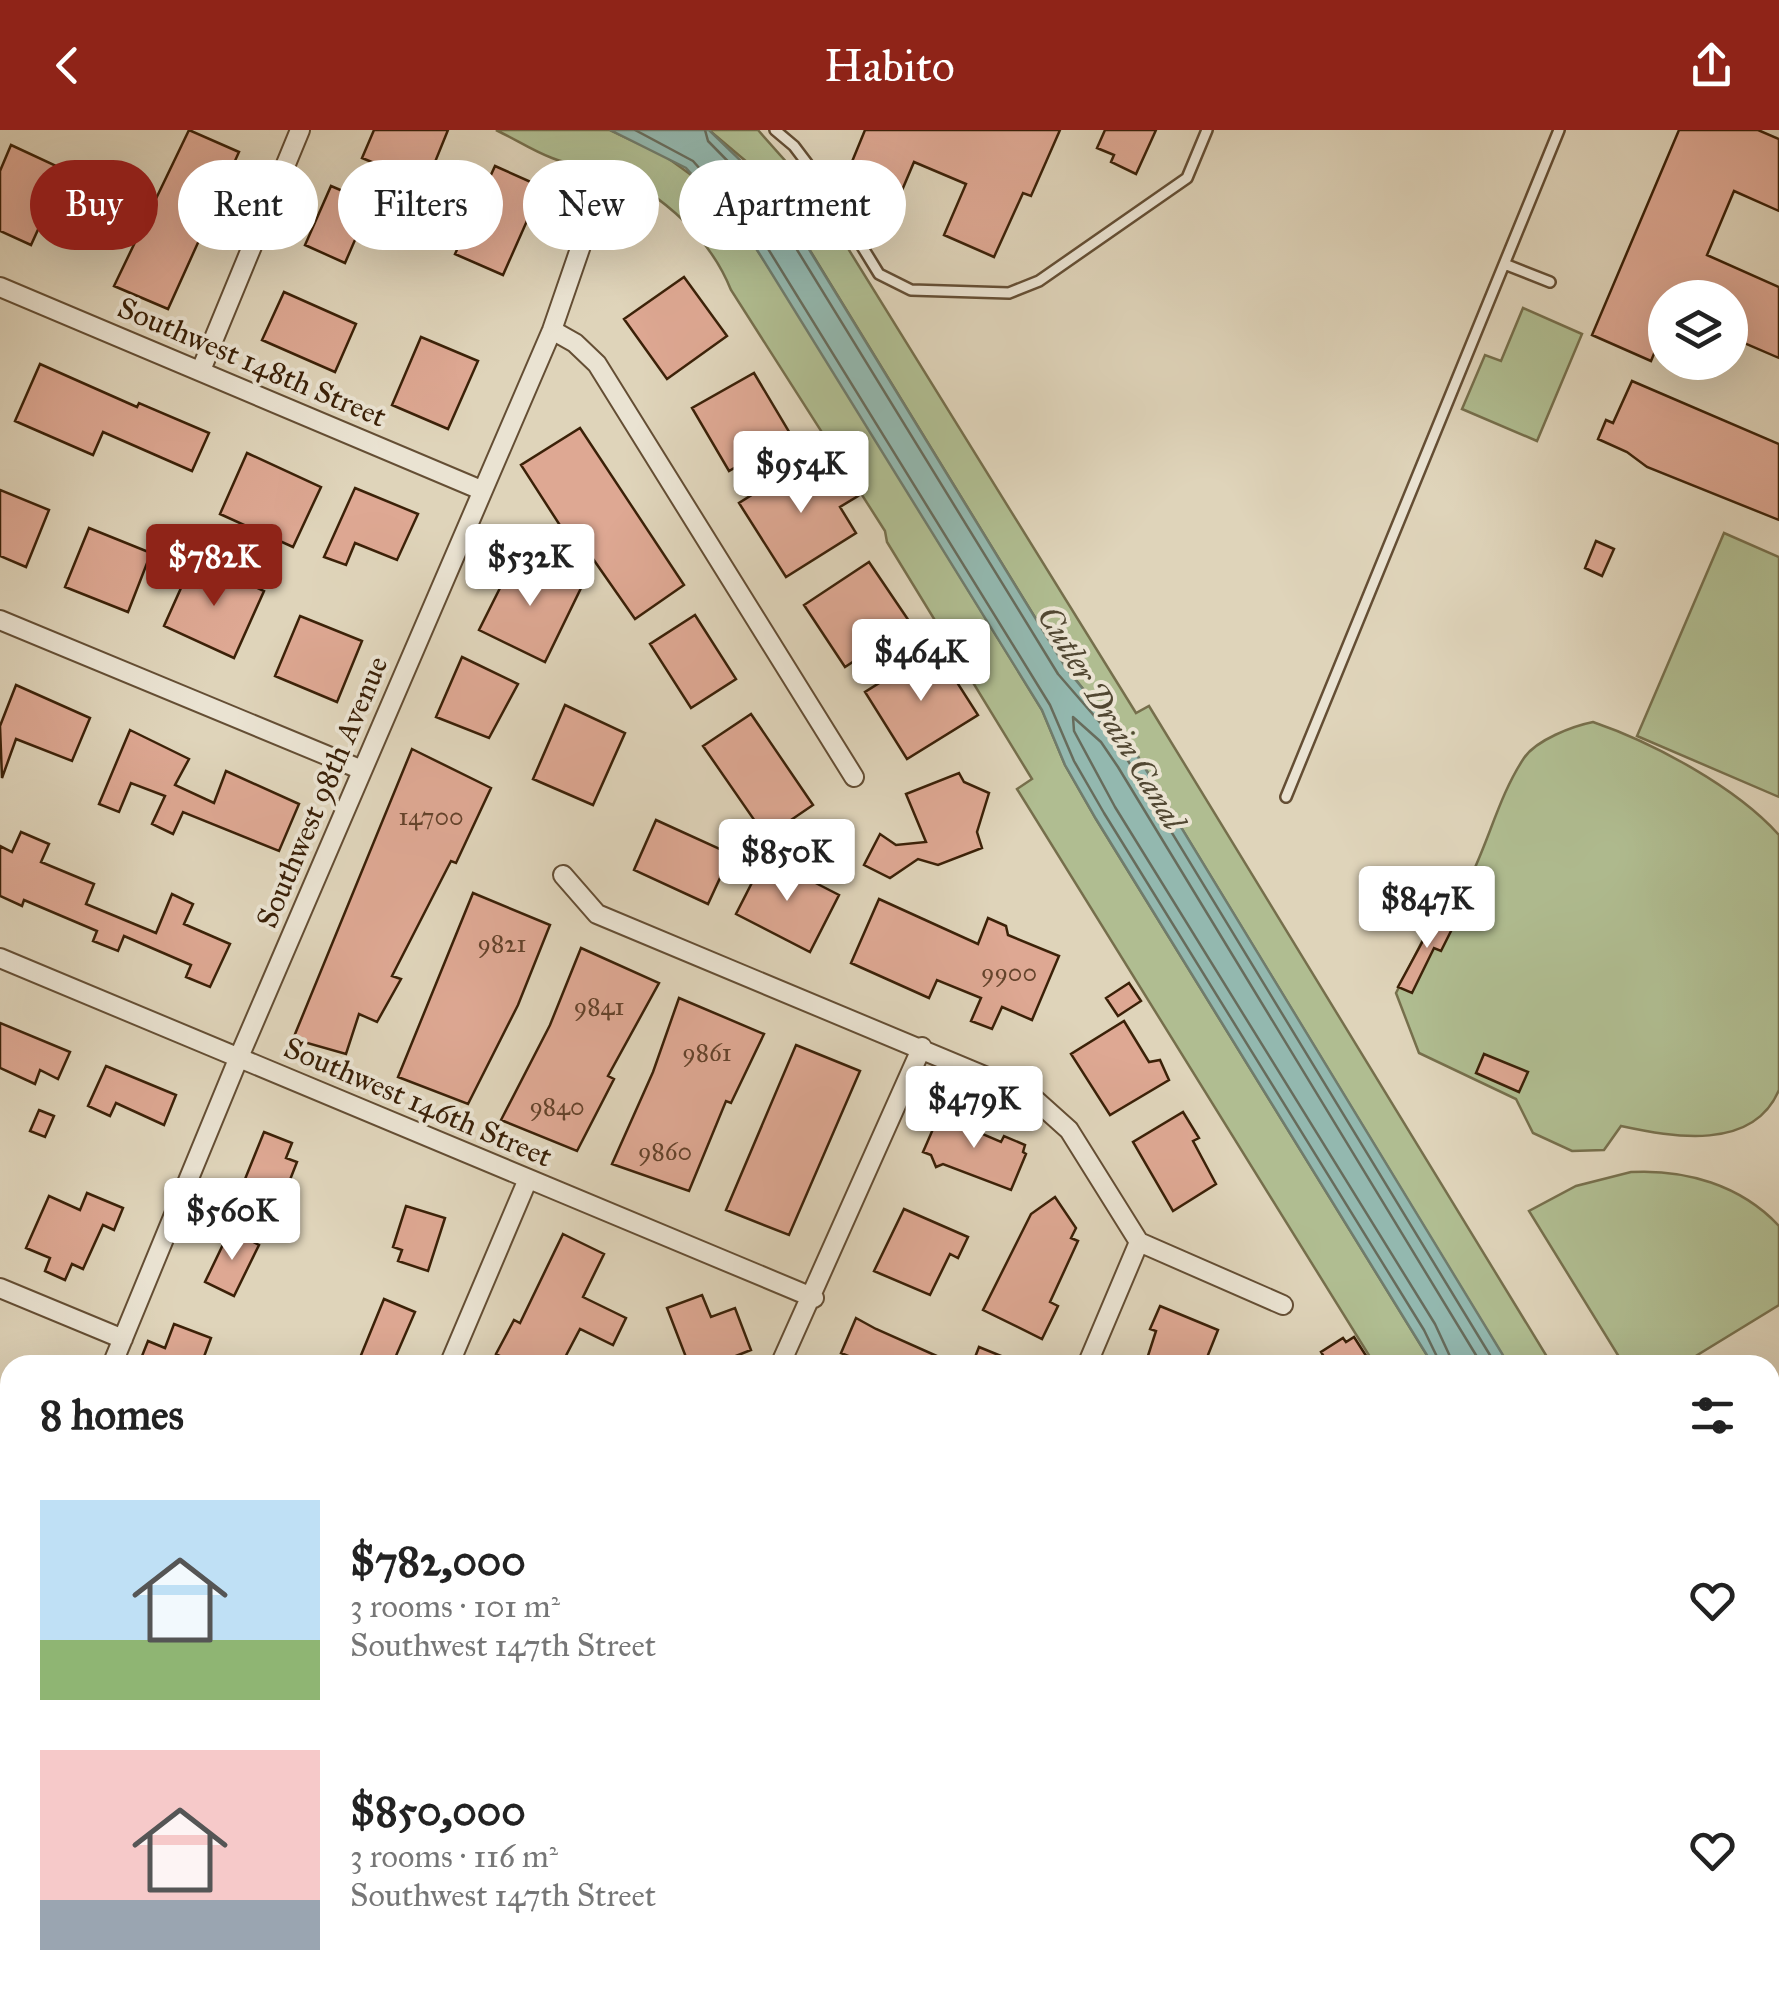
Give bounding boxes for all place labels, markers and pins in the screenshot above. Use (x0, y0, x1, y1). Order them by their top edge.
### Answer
pin: $954K (731, 431, 871, 516)
pin: $782K (144, 524, 284, 609)
pin: $532K (460, 524, 600, 609)
pin: $464K (851, 619, 991, 704)
pin: $850K (717, 819, 857, 904)
pin: $847K (1357, 866, 1497, 951)
pin: $479K (904, 1066, 1044, 1151)
pin: $560K (162, 1178, 302, 1263)

